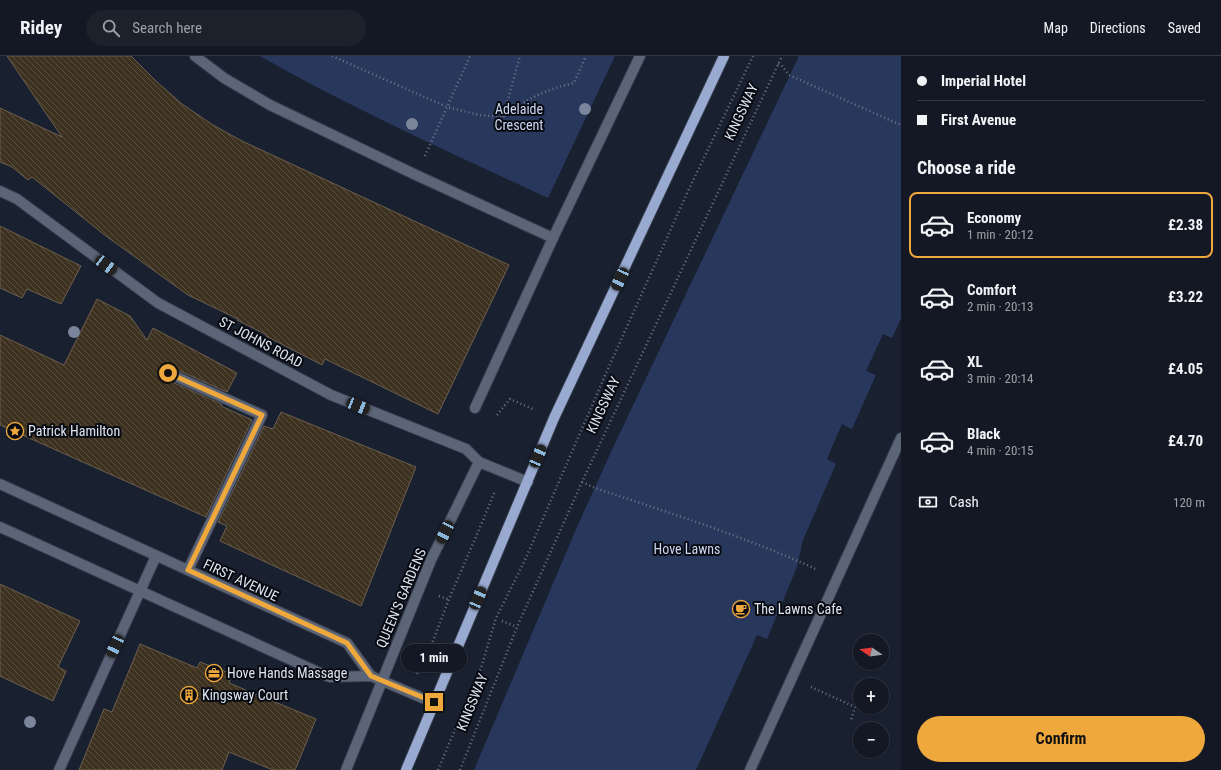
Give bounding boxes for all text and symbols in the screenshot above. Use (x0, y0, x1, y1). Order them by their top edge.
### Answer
search box (86, 10, 366, 46)
text: Ridey (20, 16, 62, 39)
icon: search (100, 17, 122, 39)
text: Search here (132, 19, 202, 37)
text: Map (1044, 20, 1068, 36)
text: Directions (1090, 20, 1146, 36)
text: Saved (1168, 20, 1201, 36)
text: Imperial Hotel (941, 72, 1026, 90)
street label: KINGSWAY (721, 81, 761, 143)
park label: Adelaide Crescent (495, 101, 544, 133)
text: First Avenue (941, 111, 1016, 129)
text: Choose a ride (917, 157, 1016, 178)
icon: car (919, 207, 955, 243)
text: Economy (967, 209, 1021, 227)
text: £2.38 (1168, 216, 1203, 234)
text: 1 min · 20:12 (967, 227, 1033, 242)
car (93, 253, 119, 277)
car (609, 266, 631, 292)
icon: car (919, 279, 955, 315)
text: Comfort (967, 281, 1016, 299)
text: £3.22 (1168, 288, 1203, 306)
text: 2 min · 20:13 (967, 299, 1033, 314)
street label: ST JOHNS ROAD (217, 313, 305, 371)
icon: car (919, 351, 955, 387)
text: XL (967, 353, 983, 371)
text: £4.05 (1168, 360, 1203, 378)
route start (159, 364, 177, 382)
text: 3 min · 20:14 (967, 371, 1033, 386)
street label: KINGSWAY (583, 374, 623, 436)
car (345, 396, 371, 416)
place icon: Patrick Hamilton (5, 421, 25, 441)
place label: Patrick Hamilton (28, 423, 120, 439)
icon: car (919, 423, 955, 459)
text: Black (967, 425, 1000, 443)
text: £4.70 (1168, 432, 1203, 450)
car (528, 443, 548, 469)
text: 4 min · 20:15 (967, 443, 1033, 458)
icon: cash (917, 491, 939, 513)
text: Cash (949, 493, 979, 511)
text: 120 m (1173, 495, 1205, 510)
car (434, 519, 456, 545)
park label: Hove Lawns (654, 541, 720, 557)
street label: QUEEN'S GARDENS (373, 546, 429, 650)
street label: FIRST AVENUE (201, 556, 281, 604)
car (468, 585, 488, 611)
cafe icon: The Lawns Cafe (731, 599, 751, 619)
place label: The Lawns Cafe (754, 601, 843, 617)
car (104, 633, 126, 659)
north arrow (853, 634, 889, 670)
map controls (853, 634, 889, 758)
callout: 1 min (401, 644, 467, 672)
text: 1 min (420, 650, 448, 665)
office icon: Hove Hands Massage (204, 663, 224, 683)
place label: Hove Hands Massage (227, 665, 348, 681)
street label: KINGSWAY (453, 670, 491, 733)
button: + (853, 678, 889, 714)
building icon: Kingsway Court (179, 685, 199, 705)
place label: Kingsway Court (202, 687, 288, 703)
route end (425, 693, 443, 711)
button: Confirm (917, 716, 1205, 762)
button: − (853, 722, 889, 758)

